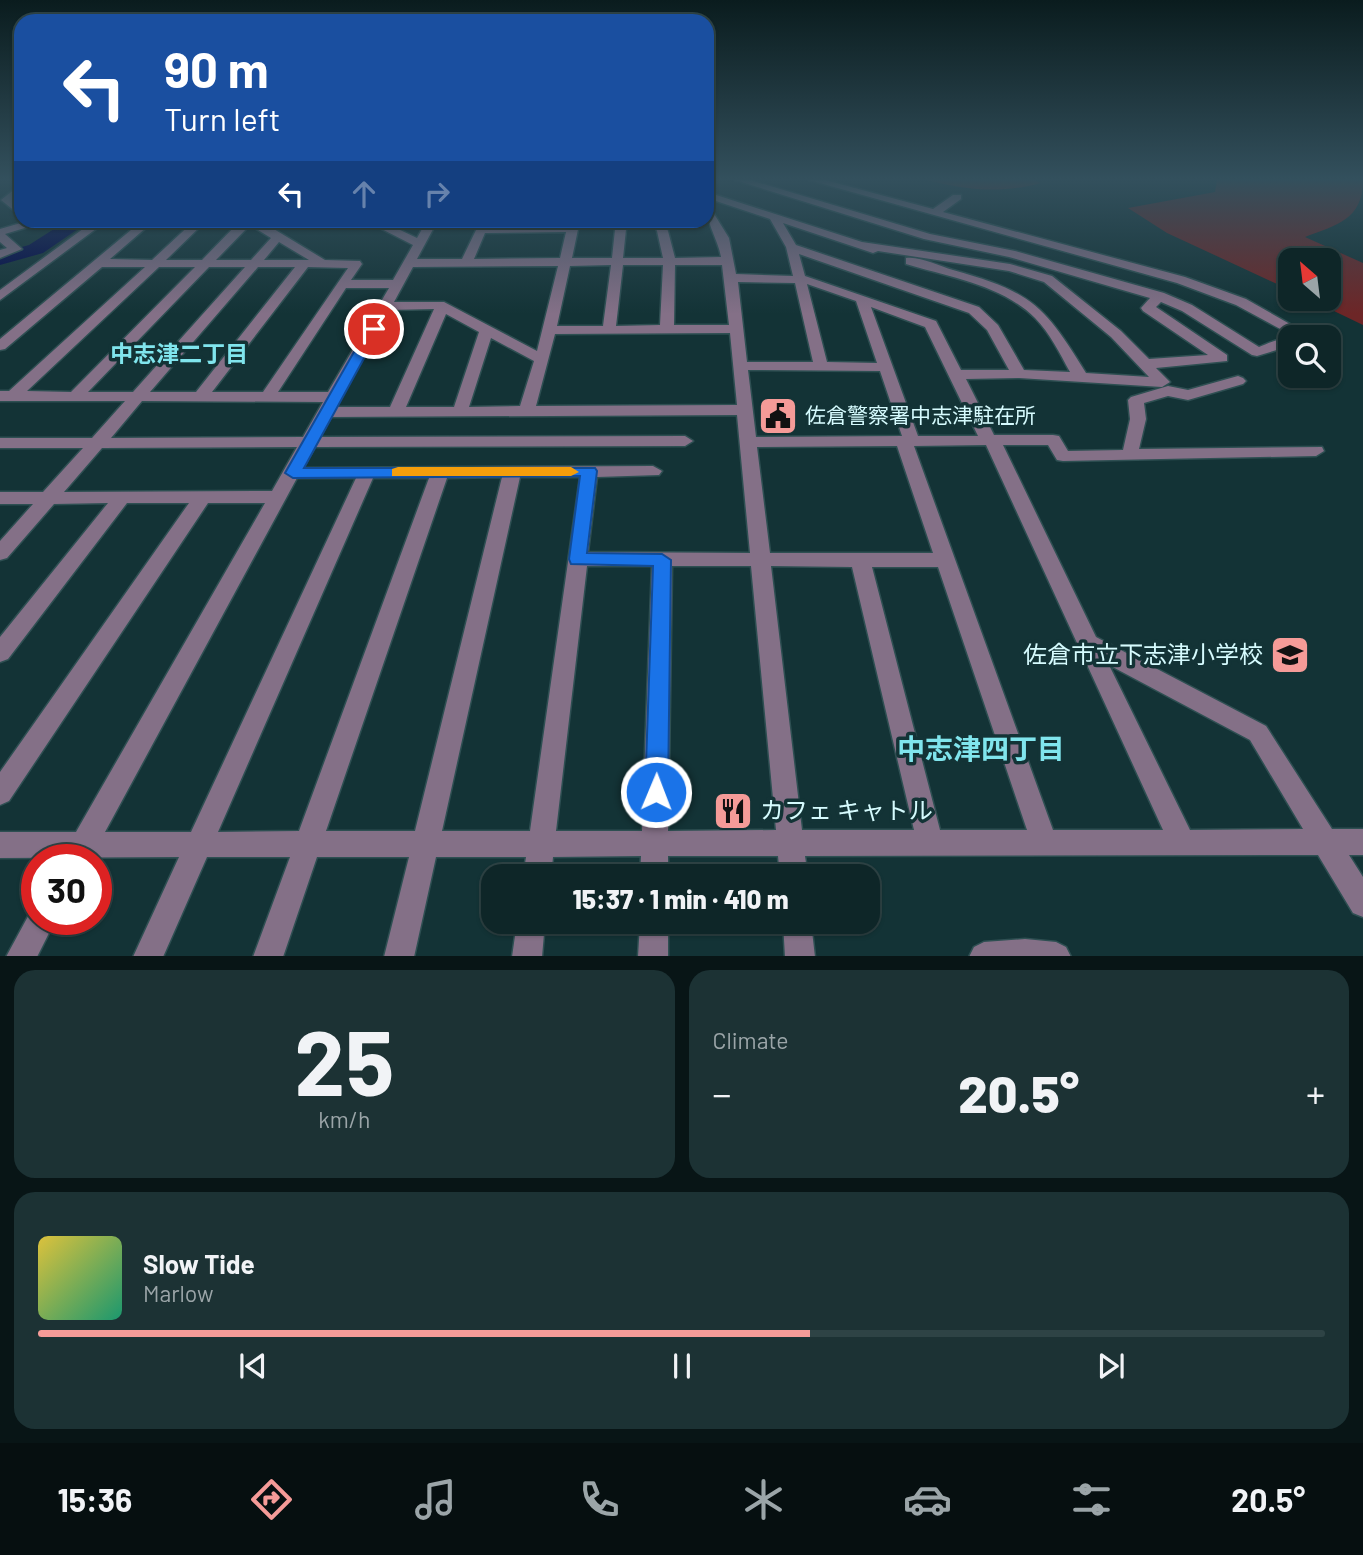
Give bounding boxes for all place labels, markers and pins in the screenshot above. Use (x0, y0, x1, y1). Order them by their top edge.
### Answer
pin (344, 299, 404, 359)
public building icon: 佐倉警察署中志津駐在所 (757, 395, 799, 437)
place label: 佐倉警察署中志津駐在所 (805, 402, 1036, 427)
school or university icon: 佐倉市立下志津小学校 (1269, 634, 1311, 676)
place label: 佐倉市立下志津小学校 (1023, 639, 1263, 668)
restaurant icon: カフェ キャトル (712, 790, 754, 832)
place label: カフェ キャトル (760, 795, 933, 824)

